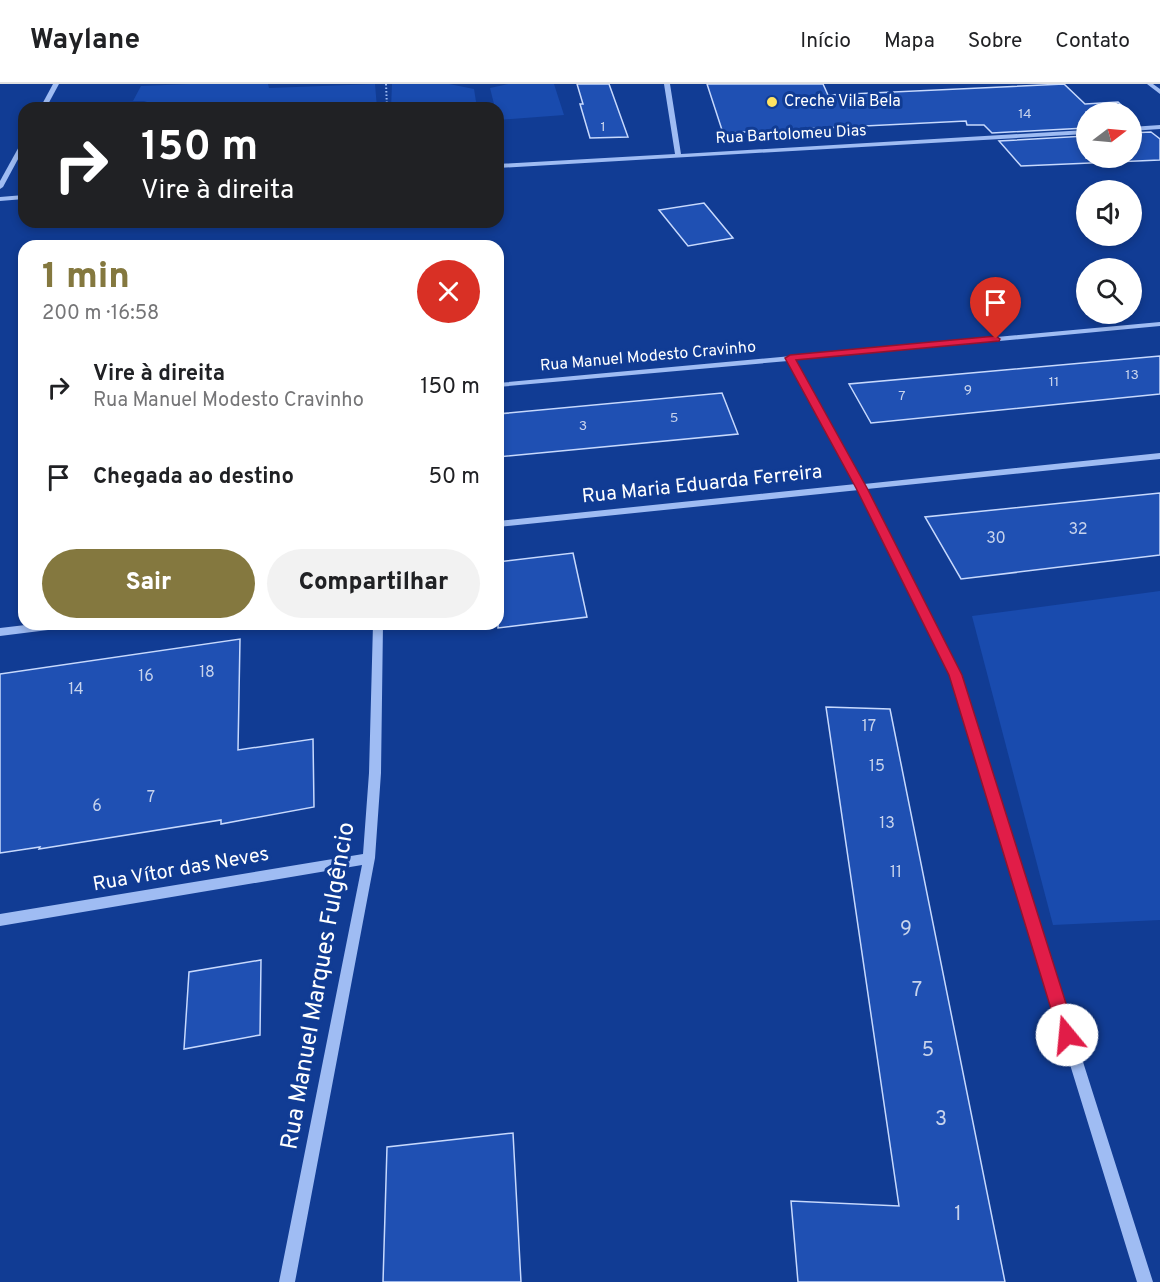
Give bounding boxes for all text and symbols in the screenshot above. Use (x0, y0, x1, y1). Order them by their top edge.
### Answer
text: Waylane (30, 23, 140, 59)
text: Início (800, 28, 851, 55)
text: Mapa (884, 28, 935, 55)
text: Sobre (968, 28, 1022, 55)
text: Contato (1055, 28, 1130, 55)
place label: Creche Vila Bela (784, 92, 901, 112)
marker: Creche Vila Bela (765, 95, 779, 109)
north arrow (1076, 102, 1142, 168)
map controls (1076, 102, 1142, 324)
house number: 14 (1018, 106, 1032, 123)
house number: 1 (600, 119, 606, 136)
street label: Rua Bartolomeu Dias (715, 121, 867, 149)
text: 150 m (141, 122, 258, 175)
icon: right (42, 126, 120, 204)
text: Vire à direita (141, 174, 294, 208)
button: sound (1076, 180, 1142, 246)
text: 1 min (42, 255, 130, 301)
button: search (1076, 258, 1142, 324)
button: close (417, 260, 480, 323)
pin (970, 277, 1021, 339)
icon: arrive (979, 286, 1012, 319)
text: 200 m · 16:58 (42, 301, 159, 327)
street label: Rua Manuel Modesto Cravinho (539, 338, 757, 376)
text: Vire à direita (93, 361, 225, 388)
house number: 13 (1125, 367, 1139, 384)
icon: right (42, 371, 75, 404)
text: 150 m (420, 374, 480, 401)
house number: 11 (1049, 374, 1059, 391)
house number: 9 (964, 382, 972, 399)
text: Rua Manuel Modesto Cravinho (93, 388, 364, 414)
house number: 7 (898, 388, 906, 405)
house number: 5 (670, 410, 678, 427)
house number: 3 (579, 418, 587, 435)
street label: Rua Maria Eduarda Ferreira (580, 459, 824, 511)
icon: arrive (42, 461, 75, 494)
text: Chegada ao destino (93, 464, 294, 491)
text: 50 m (428, 464, 480, 491)
house number: 32 (1068, 520, 1088, 540)
house number: 30 (986, 529, 1006, 549)
button: Sair (42, 549, 255, 618)
button: Compartilhar (267, 549, 480, 618)
house number: 18 (199, 663, 215, 683)
house number: 16 (138, 667, 154, 687)
house number: 14 (68, 680, 84, 700)
house number: 17 (862, 717, 876, 737)
house number: 15 (869, 757, 885, 777)
house number: 7 (147, 788, 155, 808)
house number: 6 (92, 797, 102, 817)
house number: 13 (879, 814, 895, 834)
street label: Rua Manuel Marques Fulgêncio (275, 820, 363, 1152)
street label: Rua Vítor das Neves (91, 842, 271, 898)
house number: 11 (890, 863, 902, 883)
house number: 9 (900, 917, 912, 943)
house number: 7 (912, 978, 922, 1004)
position arrow (1035, 1003, 1099, 1067)
house number: 5 (922, 1038, 934, 1064)
house number: 3 (935, 1107, 947, 1133)
house number: 1 (954, 1202, 962, 1228)

